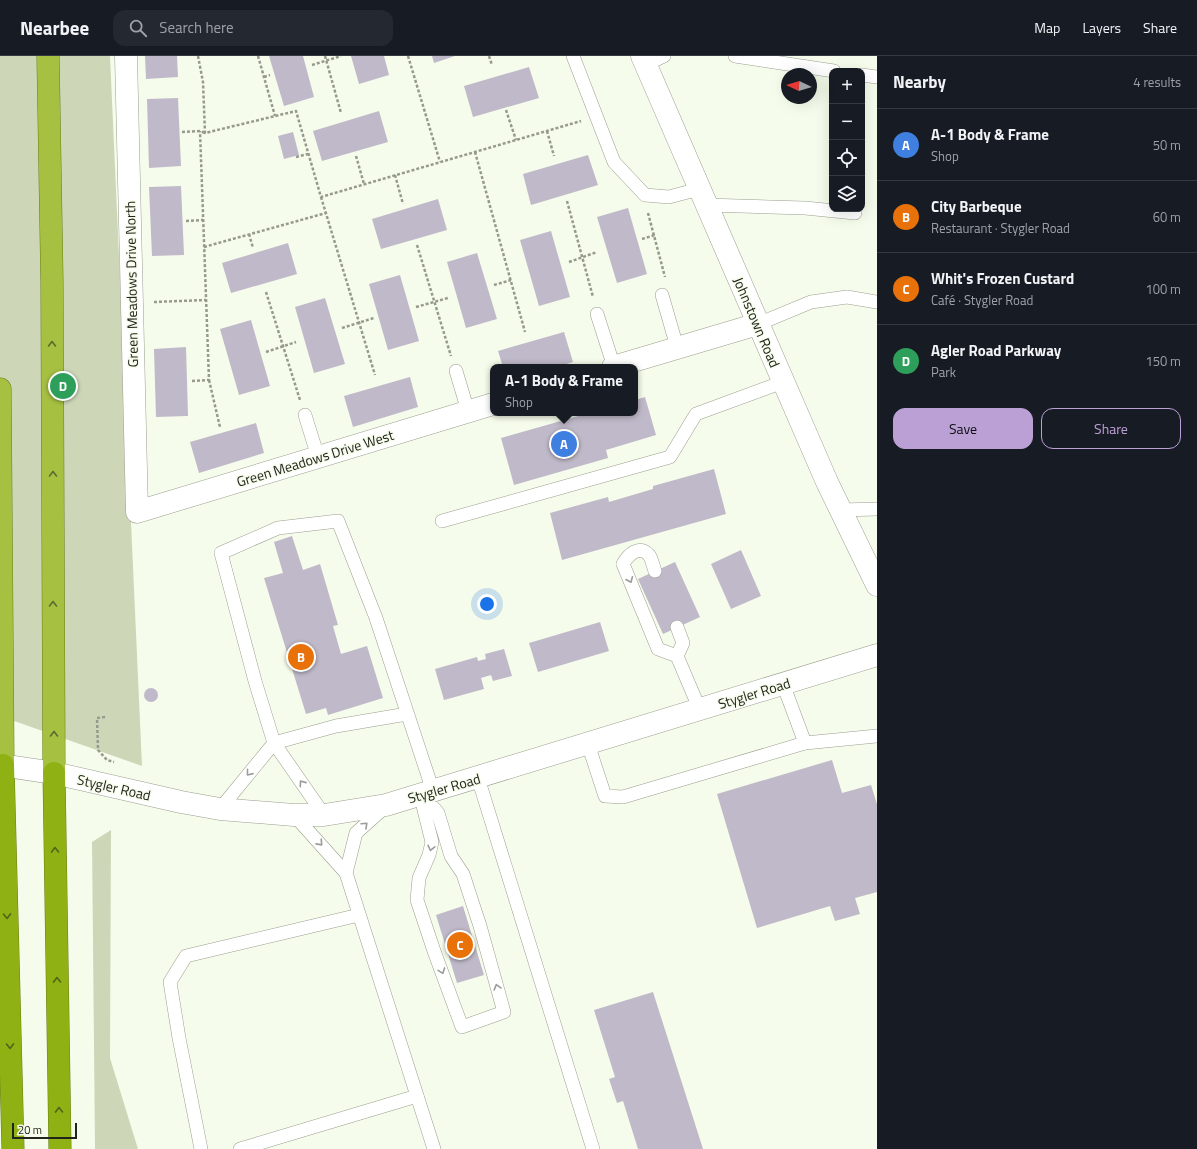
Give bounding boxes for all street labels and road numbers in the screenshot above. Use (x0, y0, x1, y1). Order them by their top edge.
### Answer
street label: Green Meadows Drive North (119, 201, 143, 367)
street label: Johnstown Road (728, 273, 786, 371)
street label: Green Meadows Drive West (234, 424, 396, 492)
street label: Stygler Road (715, 672, 793, 714)
street label: Stygler Road (75, 768, 153, 806)
street label: Stygler Road (405, 768, 483, 808)

